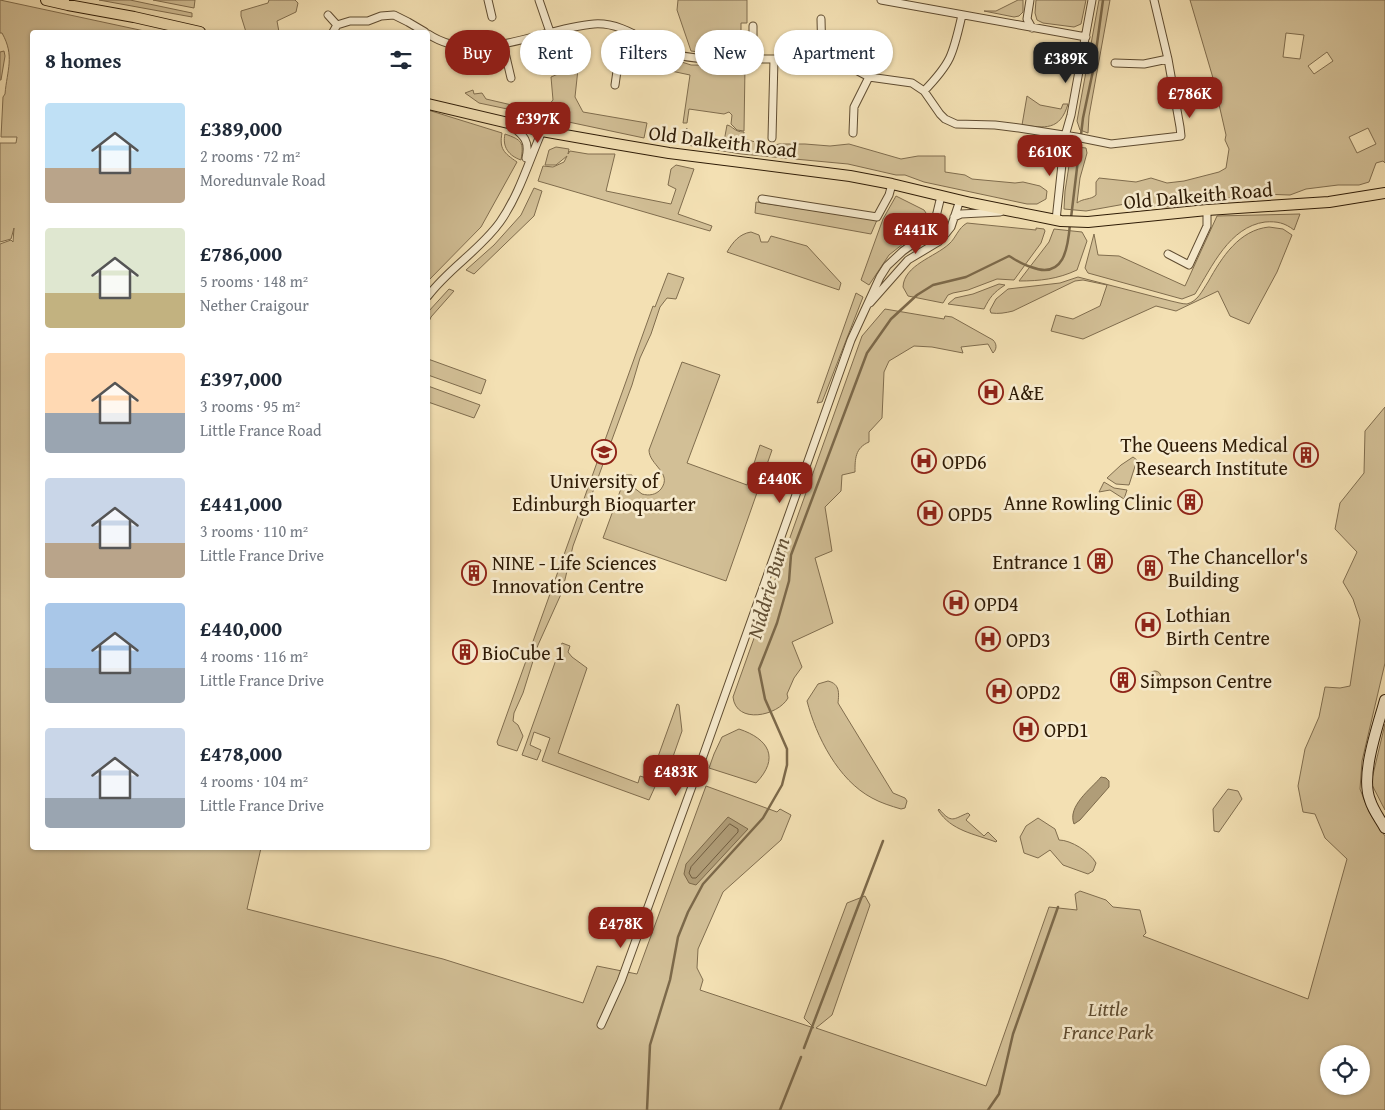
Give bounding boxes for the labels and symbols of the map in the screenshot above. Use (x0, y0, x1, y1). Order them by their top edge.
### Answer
pin: £389K (1031, 42, 1101, 84)
pin: £786K (1155, 76, 1225, 119)
pin: £397K (503, 102, 573, 144)
street label: Old Dalkeith Road (647, 118, 799, 165)
pin: £610K (1015, 134, 1085, 177)
street label: Old Dalkeith Road (1122, 174, 1274, 216)
pin: £441K (881, 212, 951, 255)
place label: A&E (1008, 378, 1044, 407)
hospital icon: A&E (978, 379, 1004, 405)
place label: The Queens Medical Research Institute (1120, 430, 1288, 482)
school or university icon: University of Edinburgh Bioquarter (591, 439, 617, 465)
building icon: The Queens Medical Research Institute (1293, 442, 1319, 468)
place label: OPD6 (942, 447, 987, 476)
hospital icon: OPD6 (911, 448, 937, 474)
pin: £440K (745, 462, 815, 504)
place label: University of Edinburgh Bioquarter (512, 466, 696, 518)
place label: Anne Rowling Clinic (1003, 488, 1172, 517)
building icon: Anne Rowling Clinic (1177, 489, 1203, 515)
place label: OPD5 (948, 499, 993, 528)
hospital icon: OPD5 (917, 500, 943, 526)
water label: Niddrie Burn (738, 533, 797, 643)
place label: The Chancellor's Building (1168, 542, 1308, 594)
place label: Entrance 1 (993, 547, 1082, 576)
place label: NINE - Life Sciences Innovation Centre (492, 548, 657, 600)
building icon: Entrance 1 (1087, 548, 1113, 574)
building icon: The Chancellor's Building (1137, 555, 1163, 581)
building icon: NINE - Life Sciences Innovation Centre (461, 560, 487, 586)
place label: OPD4 (974, 589, 1019, 618)
hospital icon: OPD4 (943, 590, 969, 616)
place label: Lothian Birth Centre (1166, 600, 1270, 652)
hospital icon: Lothian Birth Centre (1135, 612, 1161, 638)
place label: OPD3 (1006, 625, 1051, 654)
hospital icon: OPD3 (975, 626, 1001, 652)
place label: BioCube 1 (482, 638, 565, 667)
building icon: BioCube 1 (452, 639, 478, 665)
place label: Simpson Centre (1140, 666, 1272, 695)
building icon: Simpson Centre (1110, 667, 1136, 693)
place label: OPD2 (1016, 677, 1061, 706)
hospital icon: OPD2 (986, 678, 1012, 704)
place label: OPD1 (1044, 715, 1089, 744)
hospital icon: OPD1 (1013, 716, 1039, 742)
pin: £483K (641, 754, 711, 797)
pin: £478K (586, 906, 656, 949)
park label: Little France Park (1062, 994, 1154, 1046)

